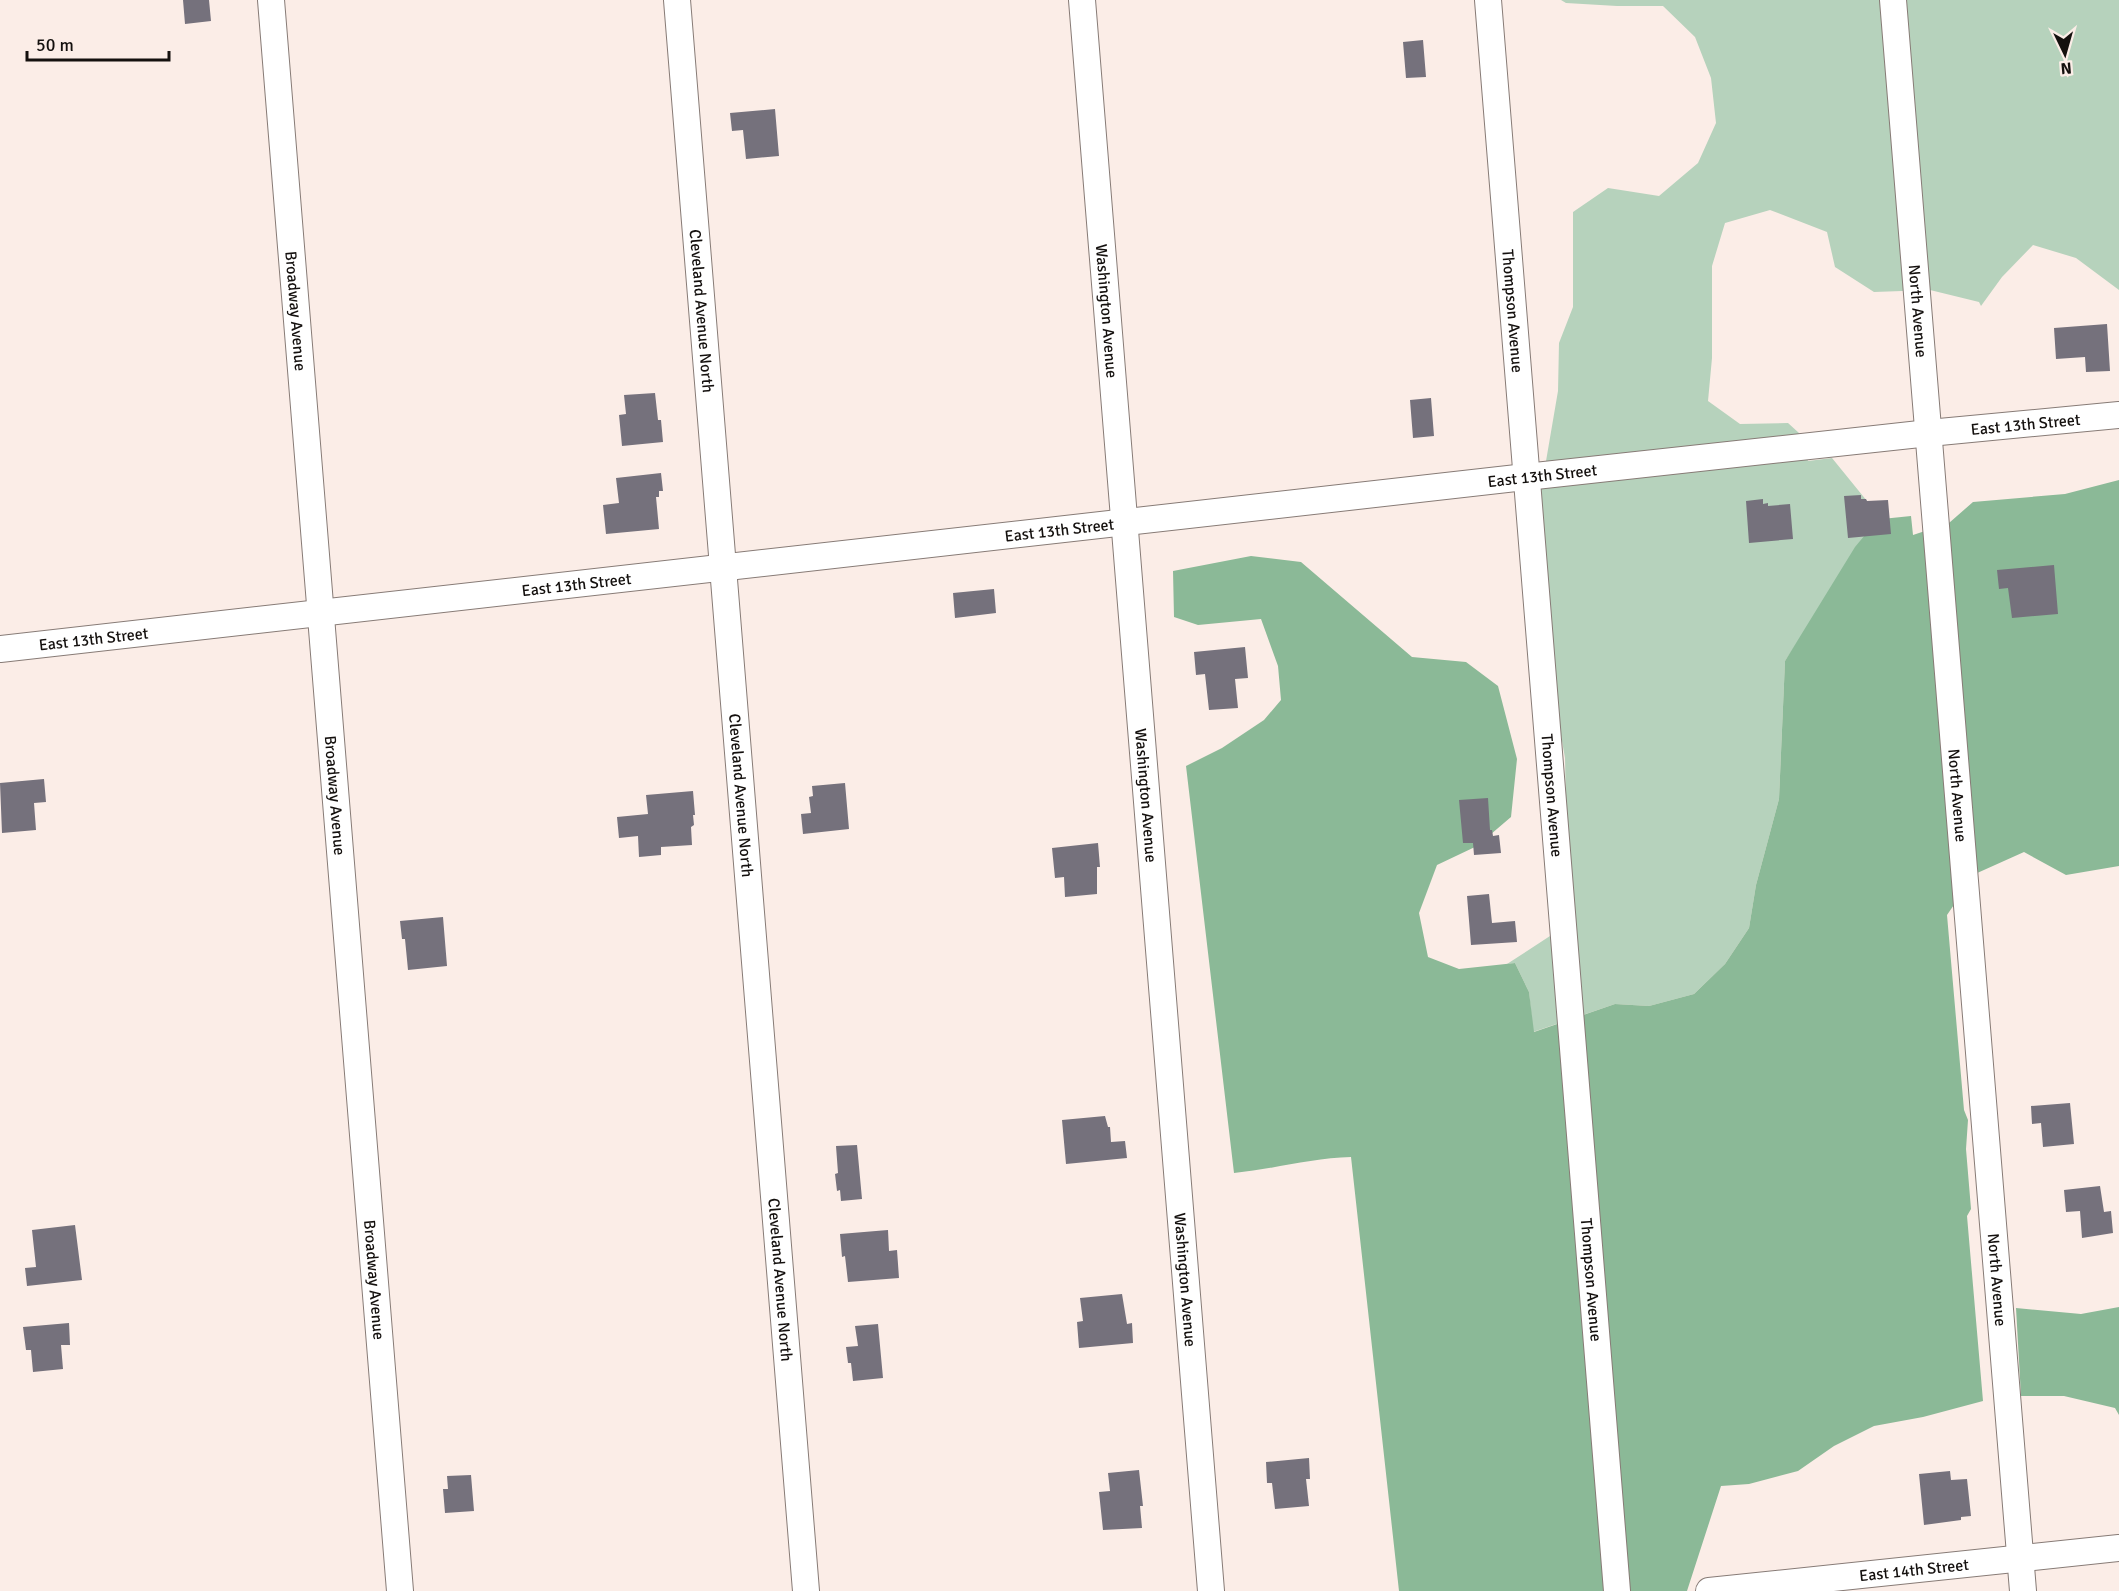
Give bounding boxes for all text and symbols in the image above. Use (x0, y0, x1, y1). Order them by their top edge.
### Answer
scale bar (27, 24, 170, 62)
north arrow (2035, 24, 2095, 84)
text: 50 m (36, 34, 74, 56)
text: N (2060, 57, 2073, 78)
street label: Cleveland Avenue North (685, 228, 718, 394)
street label: Washington Avenue (1091, 243, 1122, 379)
street label: Thompson Avenue (1497, 249, 1527, 374)
street label: Broadway Avenue (280, 250, 310, 372)
street label: North Avenue (1904, 264, 1931, 358)
street label: East 13th Street (1970, 410, 2082, 440)
street label: East 13th Street (1487, 460, 1599, 492)
street label: East 13th Street (1004, 514, 1116, 547)
street label: East 13th Street (521, 569, 633, 601)
street label: East 13th Street (38, 623, 150, 656)
street label: Cleveland Avenue North (724, 713, 757, 878)
street label: Washington Avenue (1130, 728, 1161, 863)
street label: Thompson Avenue (1537, 733, 1566, 858)
street label: Broadway Avenue (320, 735, 349, 856)
street label: North Avenue (1943, 748, 1971, 843)
street label: Cleveland Avenue North (763, 1197, 796, 1362)
street label: Washington Avenue (1169, 1212, 1200, 1348)
street label: Thompson Avenue (1576, 1217, 1606, 1342)
street label: Broadway Avenue (359, 1219, 389, 1341)
street label: North Avenue (1983, 1232, 2010, 1327)
street label: East 14th Street (1858, 1555, 1970, 1586)

